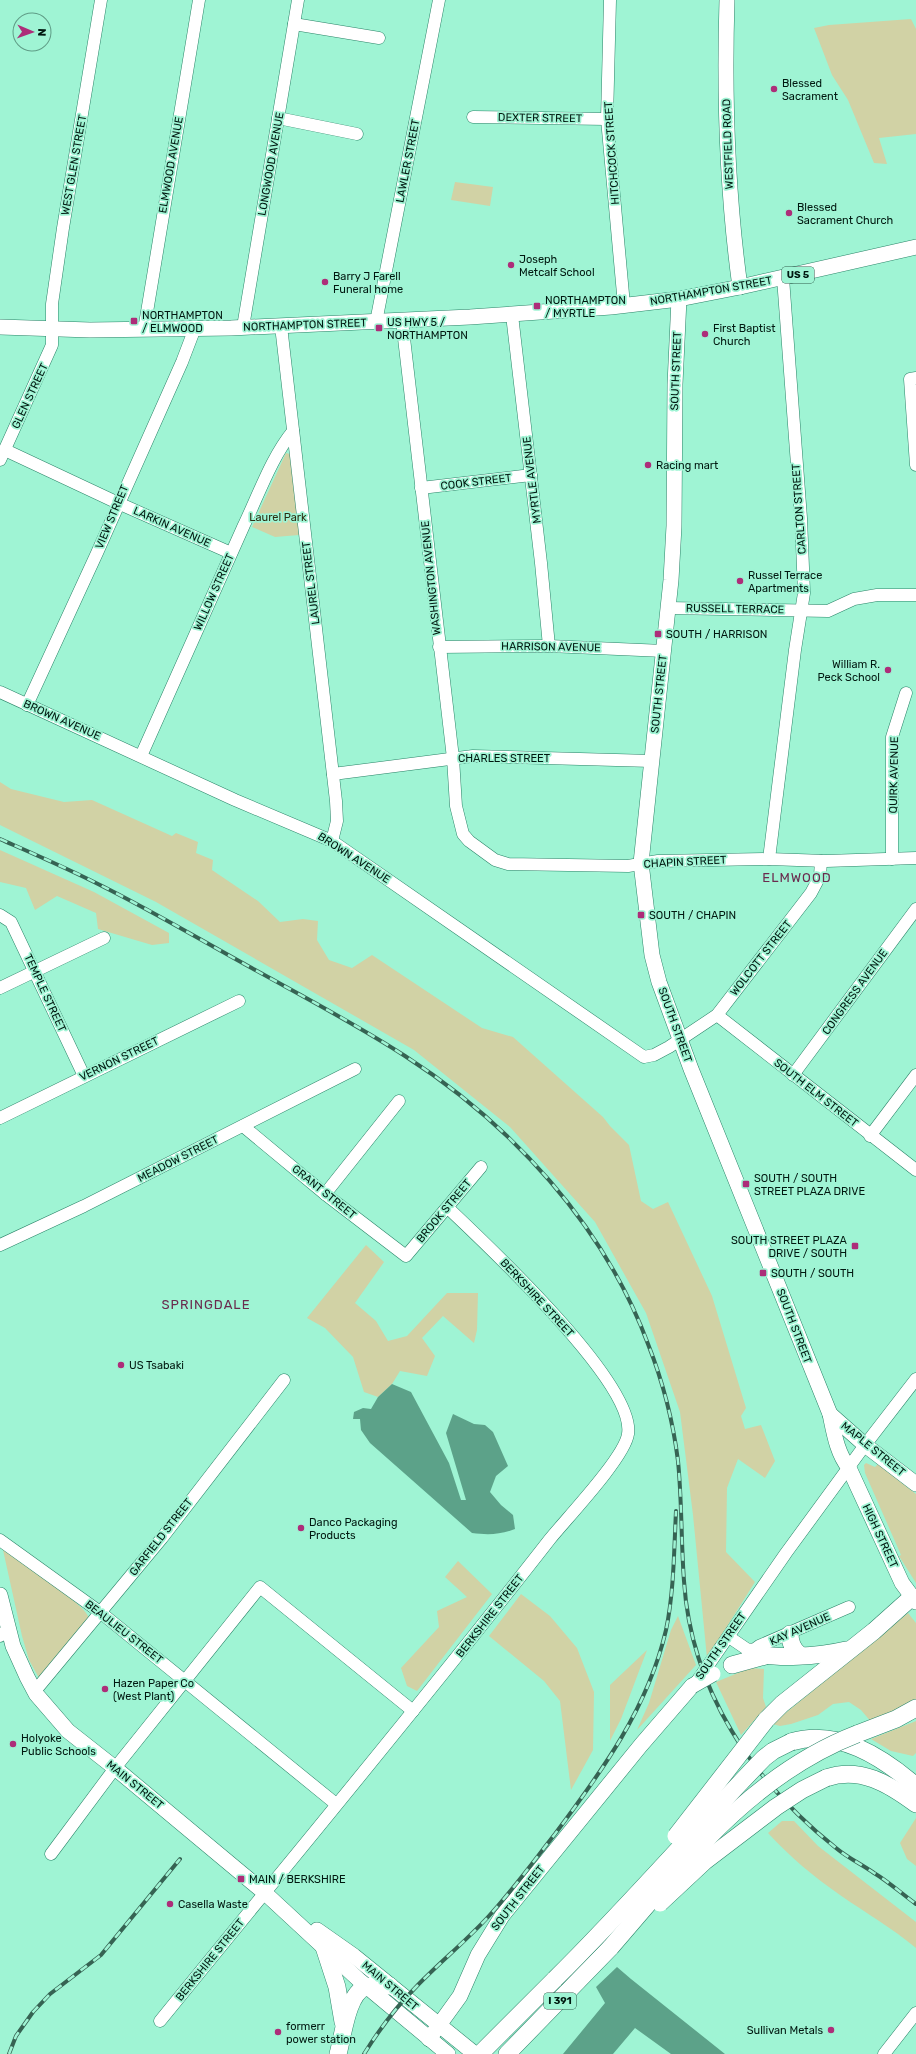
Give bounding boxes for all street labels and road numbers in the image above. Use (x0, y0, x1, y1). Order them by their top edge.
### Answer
street label: WESTFIELD ROAD (720, 98, 736, 190)
street label: HITCHCOCK STREET (602, 100, 622, 205)
street label: LONGWOOD AVENUE (255, 111, 287, 217)
street label: DEXTER STREET (498, 111, 583, 125)
street label: WEST GLEN STREET (59, 113, 89, 216)
street label: ELMWOOD AVENUE (156, 115, 186, 214)
street label: LAWLER STREET (394, 117, 423, 204)
road number: US 5 (782, 267, 814, 283)
street label: NORTHAMPTON STREET (649, 274, 774, 308)
street label: NORTHAMPTON STREET (243, 316, 368, 334)
street label: SOUTH STREET (668, 331, 684, 411)
street label: GLEN STREET (9, 361, 51, 431)
street label: MYRTLE AVENUE (520, 436, 544, 524)
street label: CARLTON STREET (789, 463, 809, 555)
street label: COOK STREET (440, 471, 513, 493)
street label: VIEW STREET (93, 482, 132, 551)
street label: LARKIN AVENUE (131, 504, 213, 550)
street label: WASHINGTON AVENUE (418, 520, 443, 636)
street label: LAUREL STREET (299, 540, 323, 625)
street label: WILLOW STREET (191, 551, 237, 632)
street label: RUSSELL TERRACE (686, 602, 785, 616)
street label: HARRISON AVENUE (501, 640, 601, 654)
street label: SOUTH STREET (648, 653, 670, 734)
street label: BROWN AVENUE (21, 697, 103, 743)
street label: QUIRK AVENUE (887, 736, 901, 814)
street label: CHARLES STREET (458, 752, 551, 765)
street label: BROWN AVENUE (315, 830, 393, 886)
street label: CHAPIN STREET (643, 853, 727, 871)
street label: WOLCOTT STREET (728, 917, 795, 998)
street label: CONGRESS AVENUE (820, 946, 891, 1037)
street label: TEMPLE STREET (21, 952, 69, 1035)
street label: SOUTH STREET (655, 986, 695, 1065)
street label: VERNON STREET (77, 1034, 161, 1084)
street label: SOUTH ELM STREET (771, 1056, 861, 1130)
street label: MEADOW STREET (135, 1133, 221, 1185)
street label: GRANT STREET (289, 1162, 359, 1222)
street label: BROOK STREET (414, 1176, 475, 1245)
street label: BERKSHIRE STREET (497, 1256, 577, 1340)
street label: SOUTH STREET (774, 1287, 814, 1366)
street label: MAPLE STREET (838, 1419, 908, 1479)
street label: GARFIELD STREET (127, 1495, 196, 1578)
street label: HIGH STREET (860, 1502, 901, 1571)
street label: BERKSHIRE STREET (453, 1571, 527, 1660)
street label: BEAULIEU STREET (82, 1598, 166, 1667)
street label: SOUTH STREET (693, 1609, 749, 1682)
street label: KAY AVENUE (768, 1610, 833, 1648)
street label: MAIN STREET (104, 1758, 167, 1812)
street label: SOUTH STREET (489, 1862, 548, 1933)
street label: BERKSHIRE STREET (173, 1916, 248, 2004)
street label: MAIN STREET (359, 1959, 421, 2014)
road number: I 391 (544, 1993, 576, 2009)

